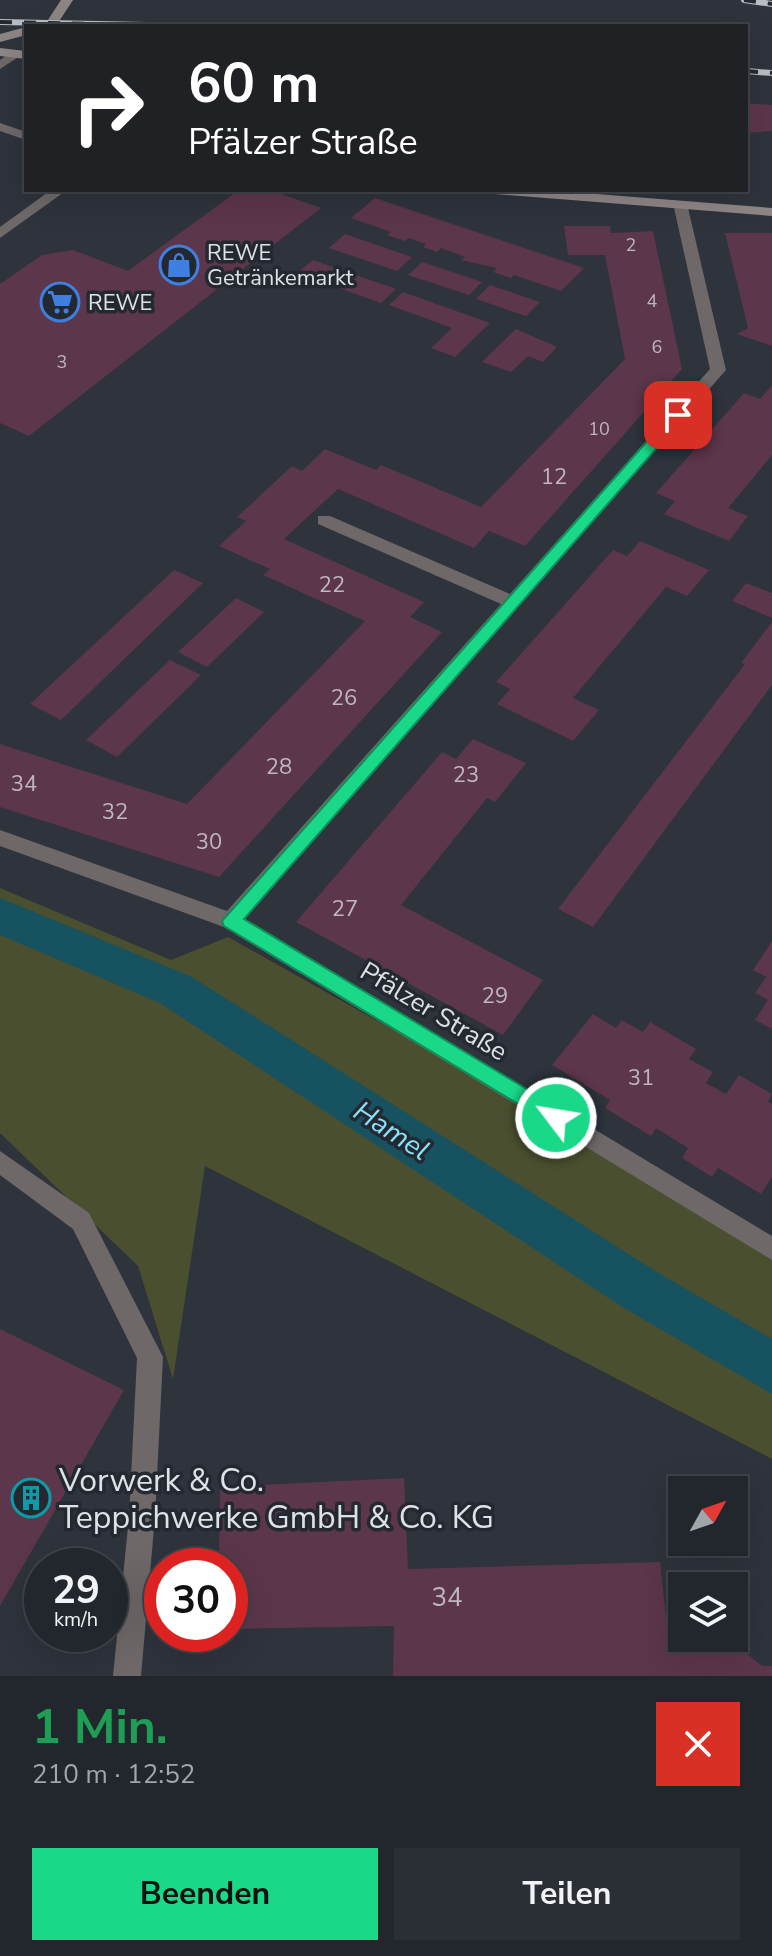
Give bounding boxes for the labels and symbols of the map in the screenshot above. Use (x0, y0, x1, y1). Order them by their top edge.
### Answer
house number: 2 (626, 233, 636, 257)
place label: REWE Getränkemarkt (207, 238, 354, 293)
shop icon: REWE Getränkemarkt (158, 244, 200, 286)
supermarket icon: REWE (39, 281, 81, 323)
place label: REWE (88, 288, 152, 318)
house number: 4 (647, 289, 658, 313)
house number: 6 (652, 335, 662, 359)
house number: 3 (57, 350, 67, 374)
pin (644, 381, 712, 449)
house number: 10 (588, 417, 610, 441)
house number: 12 (541, 462, 567, 492)
house number: 22 (319, 570, 345, 600)
house number: 26 (331, 683, 357, 713)
house number: 28 (266, 752, 292, 782)
house number: 23 (453, 760, 479, 790)
house number: 34 (11, 769, 37, 799)
house number: 32 (102, 797, 128, 827)
house number: 30 (196, 827, 222, 857)
house number: 27 (332, 894, 358, 924)
street label: Pfälzer Straße (354, 954, 514, 1069)
house number: 29 (482, 981, 508, 1011)
house number: 31 (628, 1063, 654, 1093)
position arrow (514, 1076, 598, 1160)
water label: Hamel (346, 1092, 437, 1169)
place label: Vorwerk & Co. Teppichwerke GmbH & Co. KG (58, 1459, 494, 1539)
north arrow (668, 1476, 748, 1556)
building icon: Vorwerk & Co. Teppichwerke GmbH & Co. KG (10, 1477, 52, 1519)
speed limit sign: 30 (144, 1548, 248, 1652)
house number: 34 (431, 1580, 463, 1615)

